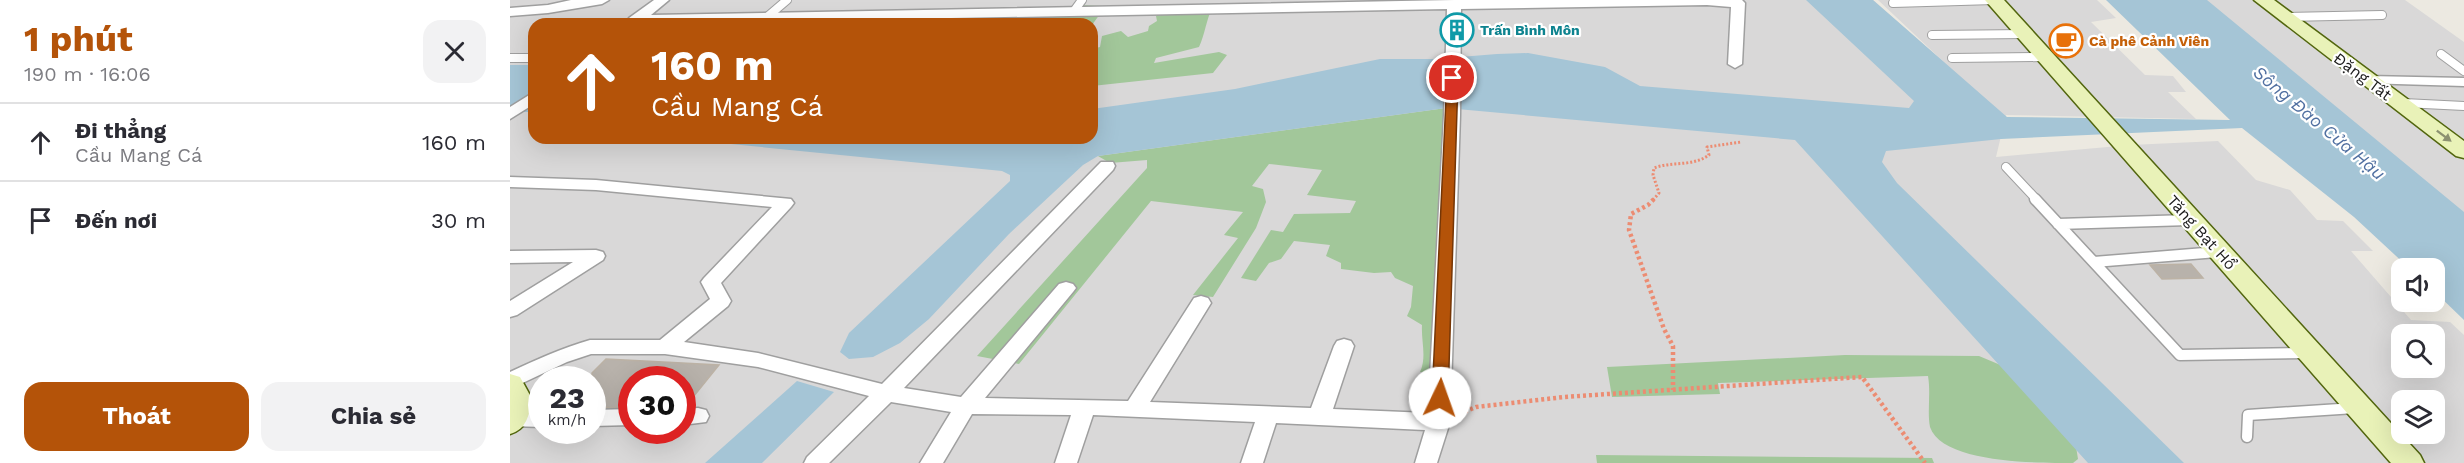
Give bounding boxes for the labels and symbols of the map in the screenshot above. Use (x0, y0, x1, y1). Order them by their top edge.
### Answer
building icon: Trấn Bình Môn (1439, 12, 1475, 48)
place label: Trấn Bình Môn (1480, 22, 1580, 38)
cafe icon: Cà phê Cảnh Viên (2048, 23, 2084, 59)
place label: Cà phê Cảnh Viên (2089, 33, 2209, 49)
street label: Đặng Tất (2330, 48, 2396, 105)
pin (1426, 52, 1477, 103)
water label: Sông Đào Cửa Hậu (2249, 61, 2390, 184)
one-way arrow (2435, 130, 2451, 142)
street label: Tăng Bạt Hổ (2163, 191, 2240, 273)
speed limit sign: 30 (618, 366, 696, 444)
position arrow (1408, 366, 1472, 430)

